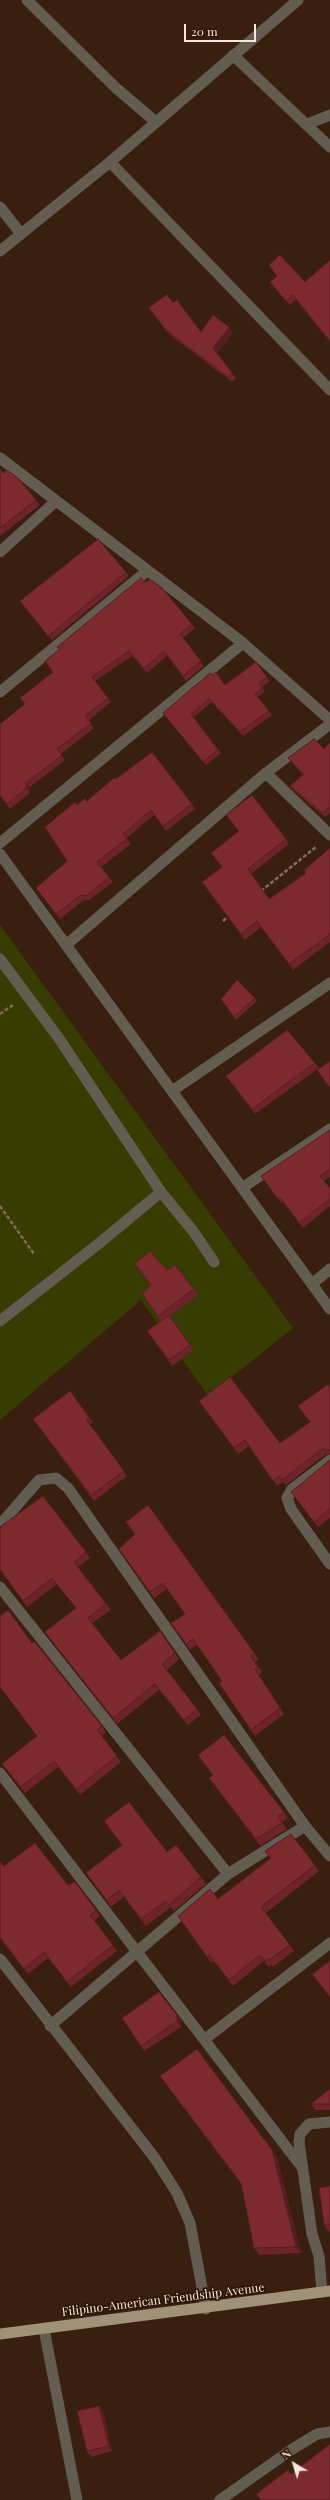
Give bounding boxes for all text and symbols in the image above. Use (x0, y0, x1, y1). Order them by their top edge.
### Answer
scale bar (186, 16, 258, 42)
text: 20 m (191, 23, 218, 39)
street label: Filipino-American Friendship Avenue (61, 2280, 265, 2320)
north arrow (274, 2444, 314, 2484)
text: N (279, 2446, 294, 2463)

